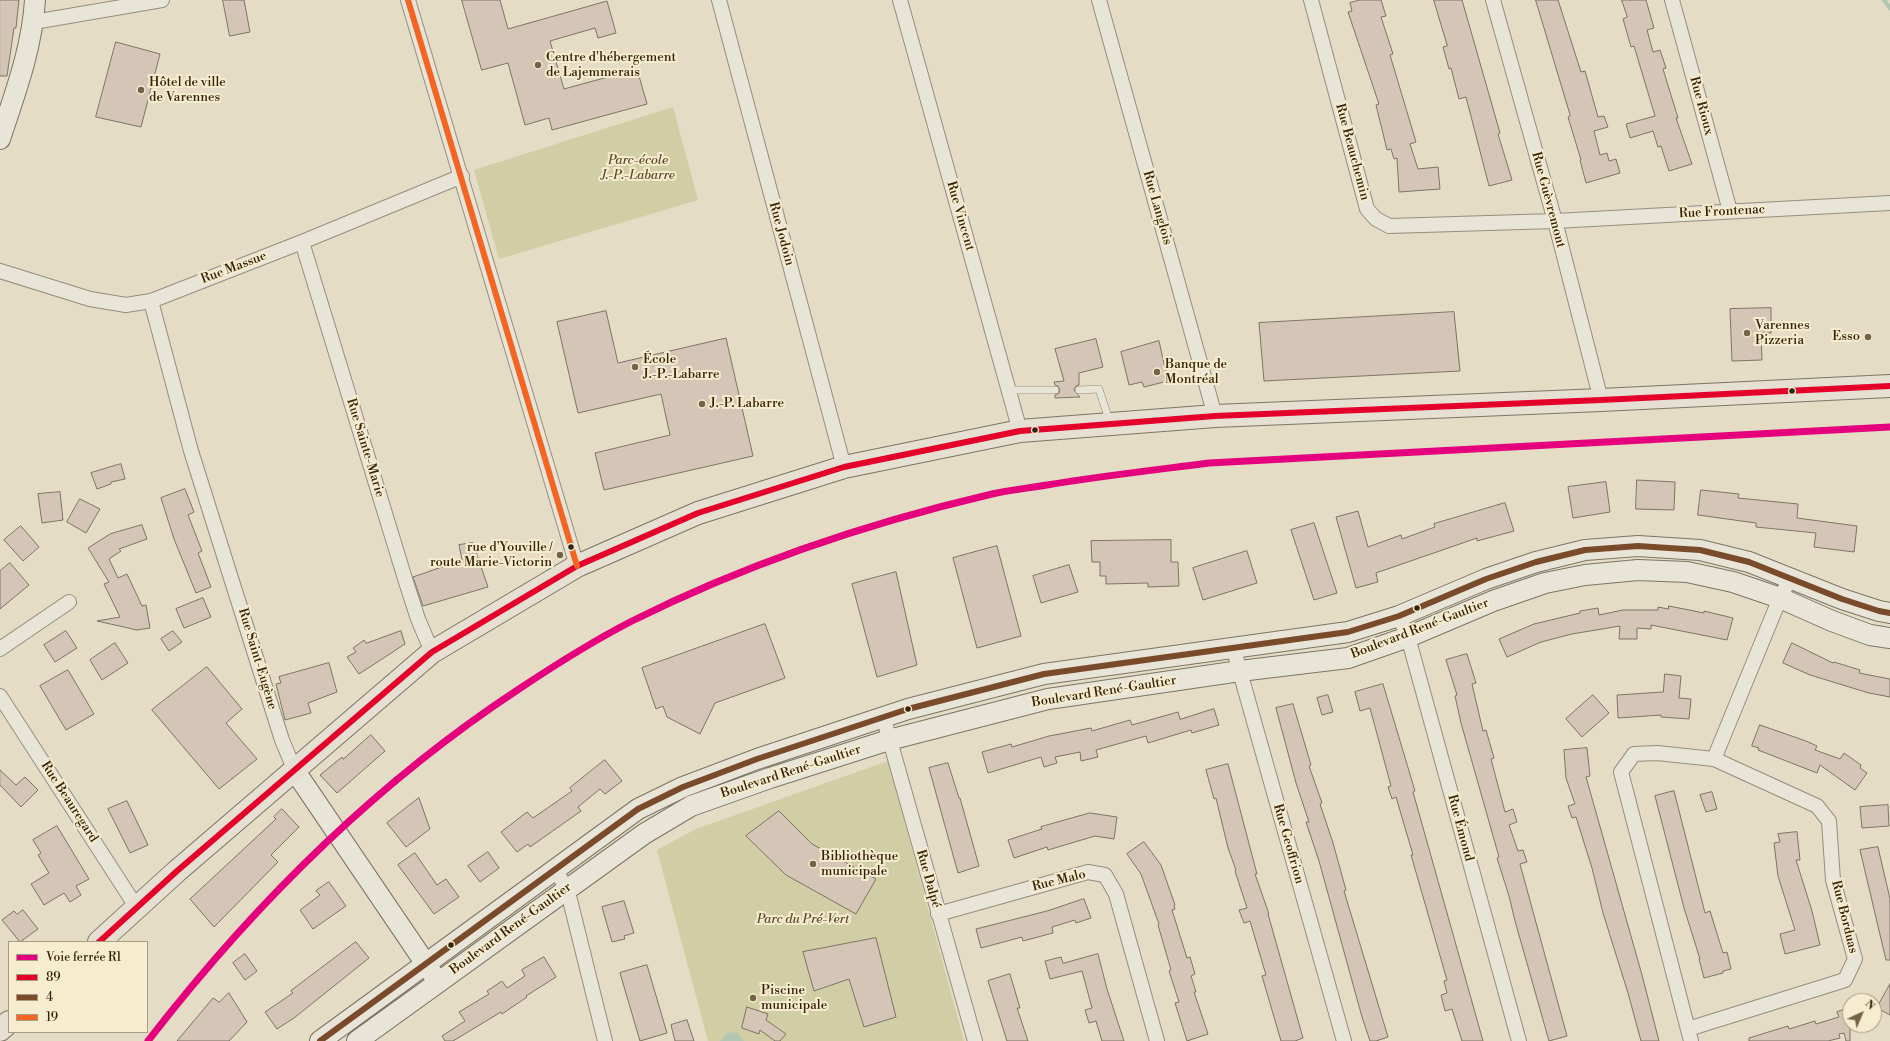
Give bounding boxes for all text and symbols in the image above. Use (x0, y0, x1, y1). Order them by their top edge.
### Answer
place label: Centre d'hébergement de Lajemmerais (546, 50, 676, 81)
marker: Centre d'hébergement de Lajemmerais (533, 60, 543, 70)
place label: Hôtel de ville de Varennes (149, 75, 226, 106)
street label: Rue Rioux (1686, 75, 1716, 137)
marker: Hôtel de ville de Varennes (136, 85, 146, 95)
street label: Rue Beauchemin (1332, 102, 1372, 202)
street label: Rue Guèvremont (1528, 150, 1568, 250)
park label: Parc-école J.-P.-Labarre (601, 153, 675, 184)
street label: Rue Langlois (1139, 169, 1175, 247)
street label: Rue Vincent (943, 179, 977, 253)
street label: Rue Jodoin (765, 200, 797, 268)
street label: Rue Frontenac (1678, 202, 1766, 222)
street label: Rue Massue (199, 248, 269, 288)
place label: Varennes Pizzeria (1755, 318, 1810, 349)
marker: Varennes Pizzeria (1742, 328, 1752, 338)
place label: Esso (1832, 329, 1860, 345)
marker: Esso (1863, 332, 1873, 342)
place label: École J.-P.-Labarre (643, 352, 720, 383)
place label: Banque de Montréal (1165, 357, 1227, 388)
marker: École J.-P.-Labarre (630, 362, 640, 372)
marker: Banque de Montréal (1152, 367, 1162, 377)
unlabelled marker (1787, 386, 1797, 396)
place label: J.-P. Labarre (710, 396, 784, 412)
street label: Rue Sainte-Marie (343, 397, 387, 499)
marker: J.-P. Labarre (697, 399, 707, 409)
unlabelled marker (1030, 425, 1040, 435)
place label: rue d'Youville / route Marie-Victorin (430, 540, 552, 571)
unlabelled marker (566, 542, 576, 552)
marker: rue d'Youville / route Marie-Victorin (555, 550, 565, 560)
street label: Boulevard René-Gaultier (1349, 595, 1491, 663)
unlabelled marker (1412, 603, 1422, 613)
street label: Rue Saint-Eugène (234, 606, 280, 712)
street label: Boulevard René-Gaultier (1030, 673, 1178, 711)
unlabelled marker (903, 704, 913, 714)
street label: Boulevard René-Gaultier (719, 742, 863, 802)
street label: Rue Beauregard (37, 758, 101, 846)
street label: Rue Émond (1444, 793, 1476, 863)
street label: Rue Geoffrion (1269, 802, 1307, 886)
street label: Rue Dalpé (912, 848, 944, 910)
place label: Bibliothèque municipale (821, 849, 898, 880)
marker: Bibliothèque municipale (808, 859, 818, 869)
street label: Rue Malo (1030, 867, 1088, 895)
street label: Rue Borduas (1827, 879, 1861, 955)
street label: Boulevard René-Gaultier (447, 880, 575, 978)
park label: Parc du Pré-Vert (757, 912, 849, 928)
unlabelled marker (446, 940, 456, 950)
legend (8, 941, 148, 1033)
text: Voie ferrée R1 (46, 950, 121, 965)
text: 89 (46, 970, 61, 985)
place label: Piscine municipale (761, 983, 827, 1014)
text: 4 (46, 990, 53, 1005)
marker: Piscine municipale (748, 993, 758, 1003)
north arrow (1842, 993, 1882, 1033)
text: N (1862, 997, 1878, 1013)
text: 19 (46, 1010, 58, 1025)

